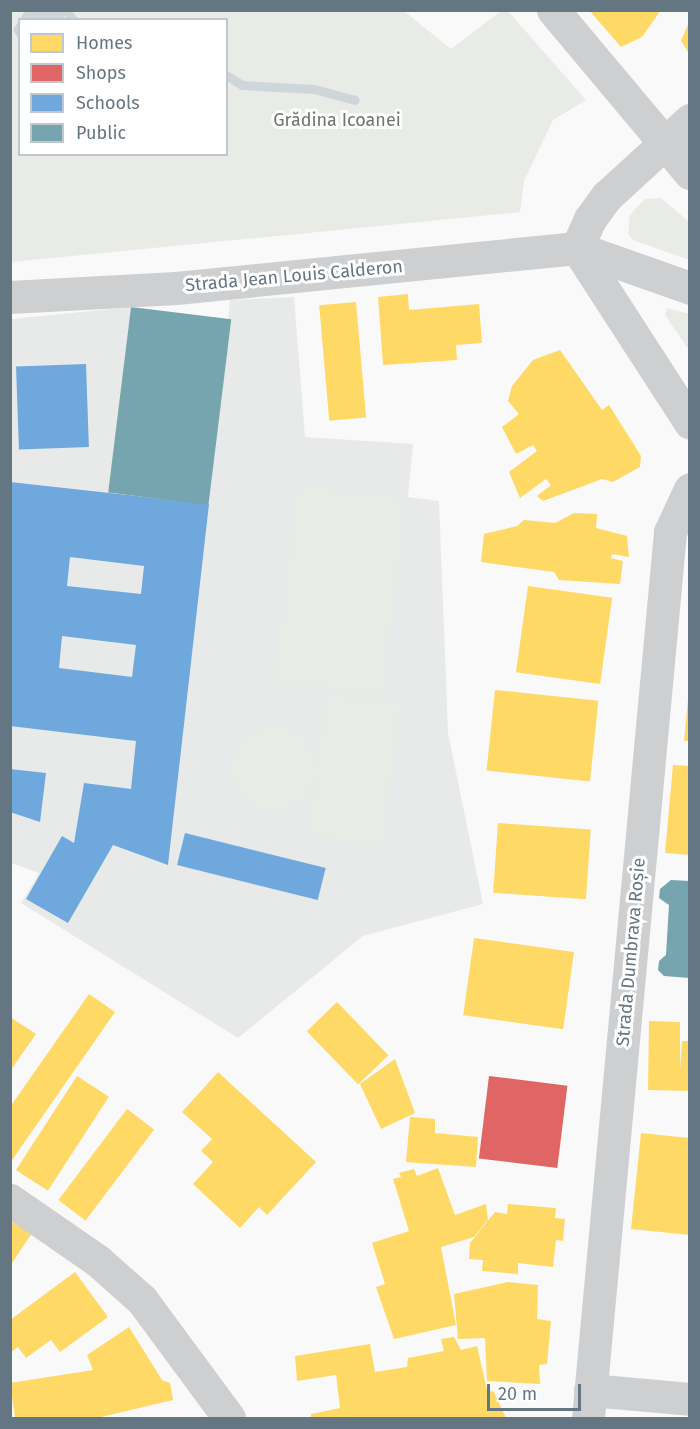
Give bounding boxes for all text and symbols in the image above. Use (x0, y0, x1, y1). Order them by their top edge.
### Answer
legend (18, 18, 228, 156)
text: Homes (76, 32, 132, 54)
text: Shops (76, 62, 126, 84)
text: Schools (76, 92, 140, 114)
park label: Grădina Icoanei (273, 109, 401, 131)
text: Public (76, 122, 126, 144)
street label: Strada Jean Louis Calderon (184, 256, 404, 296)
street label: Strada Dumbrava Roșie (612, 857, 650, 1047)
scale bar (490, 1372, 584, 1410)
text: 20 m (498, 1383, 537, 1405)

